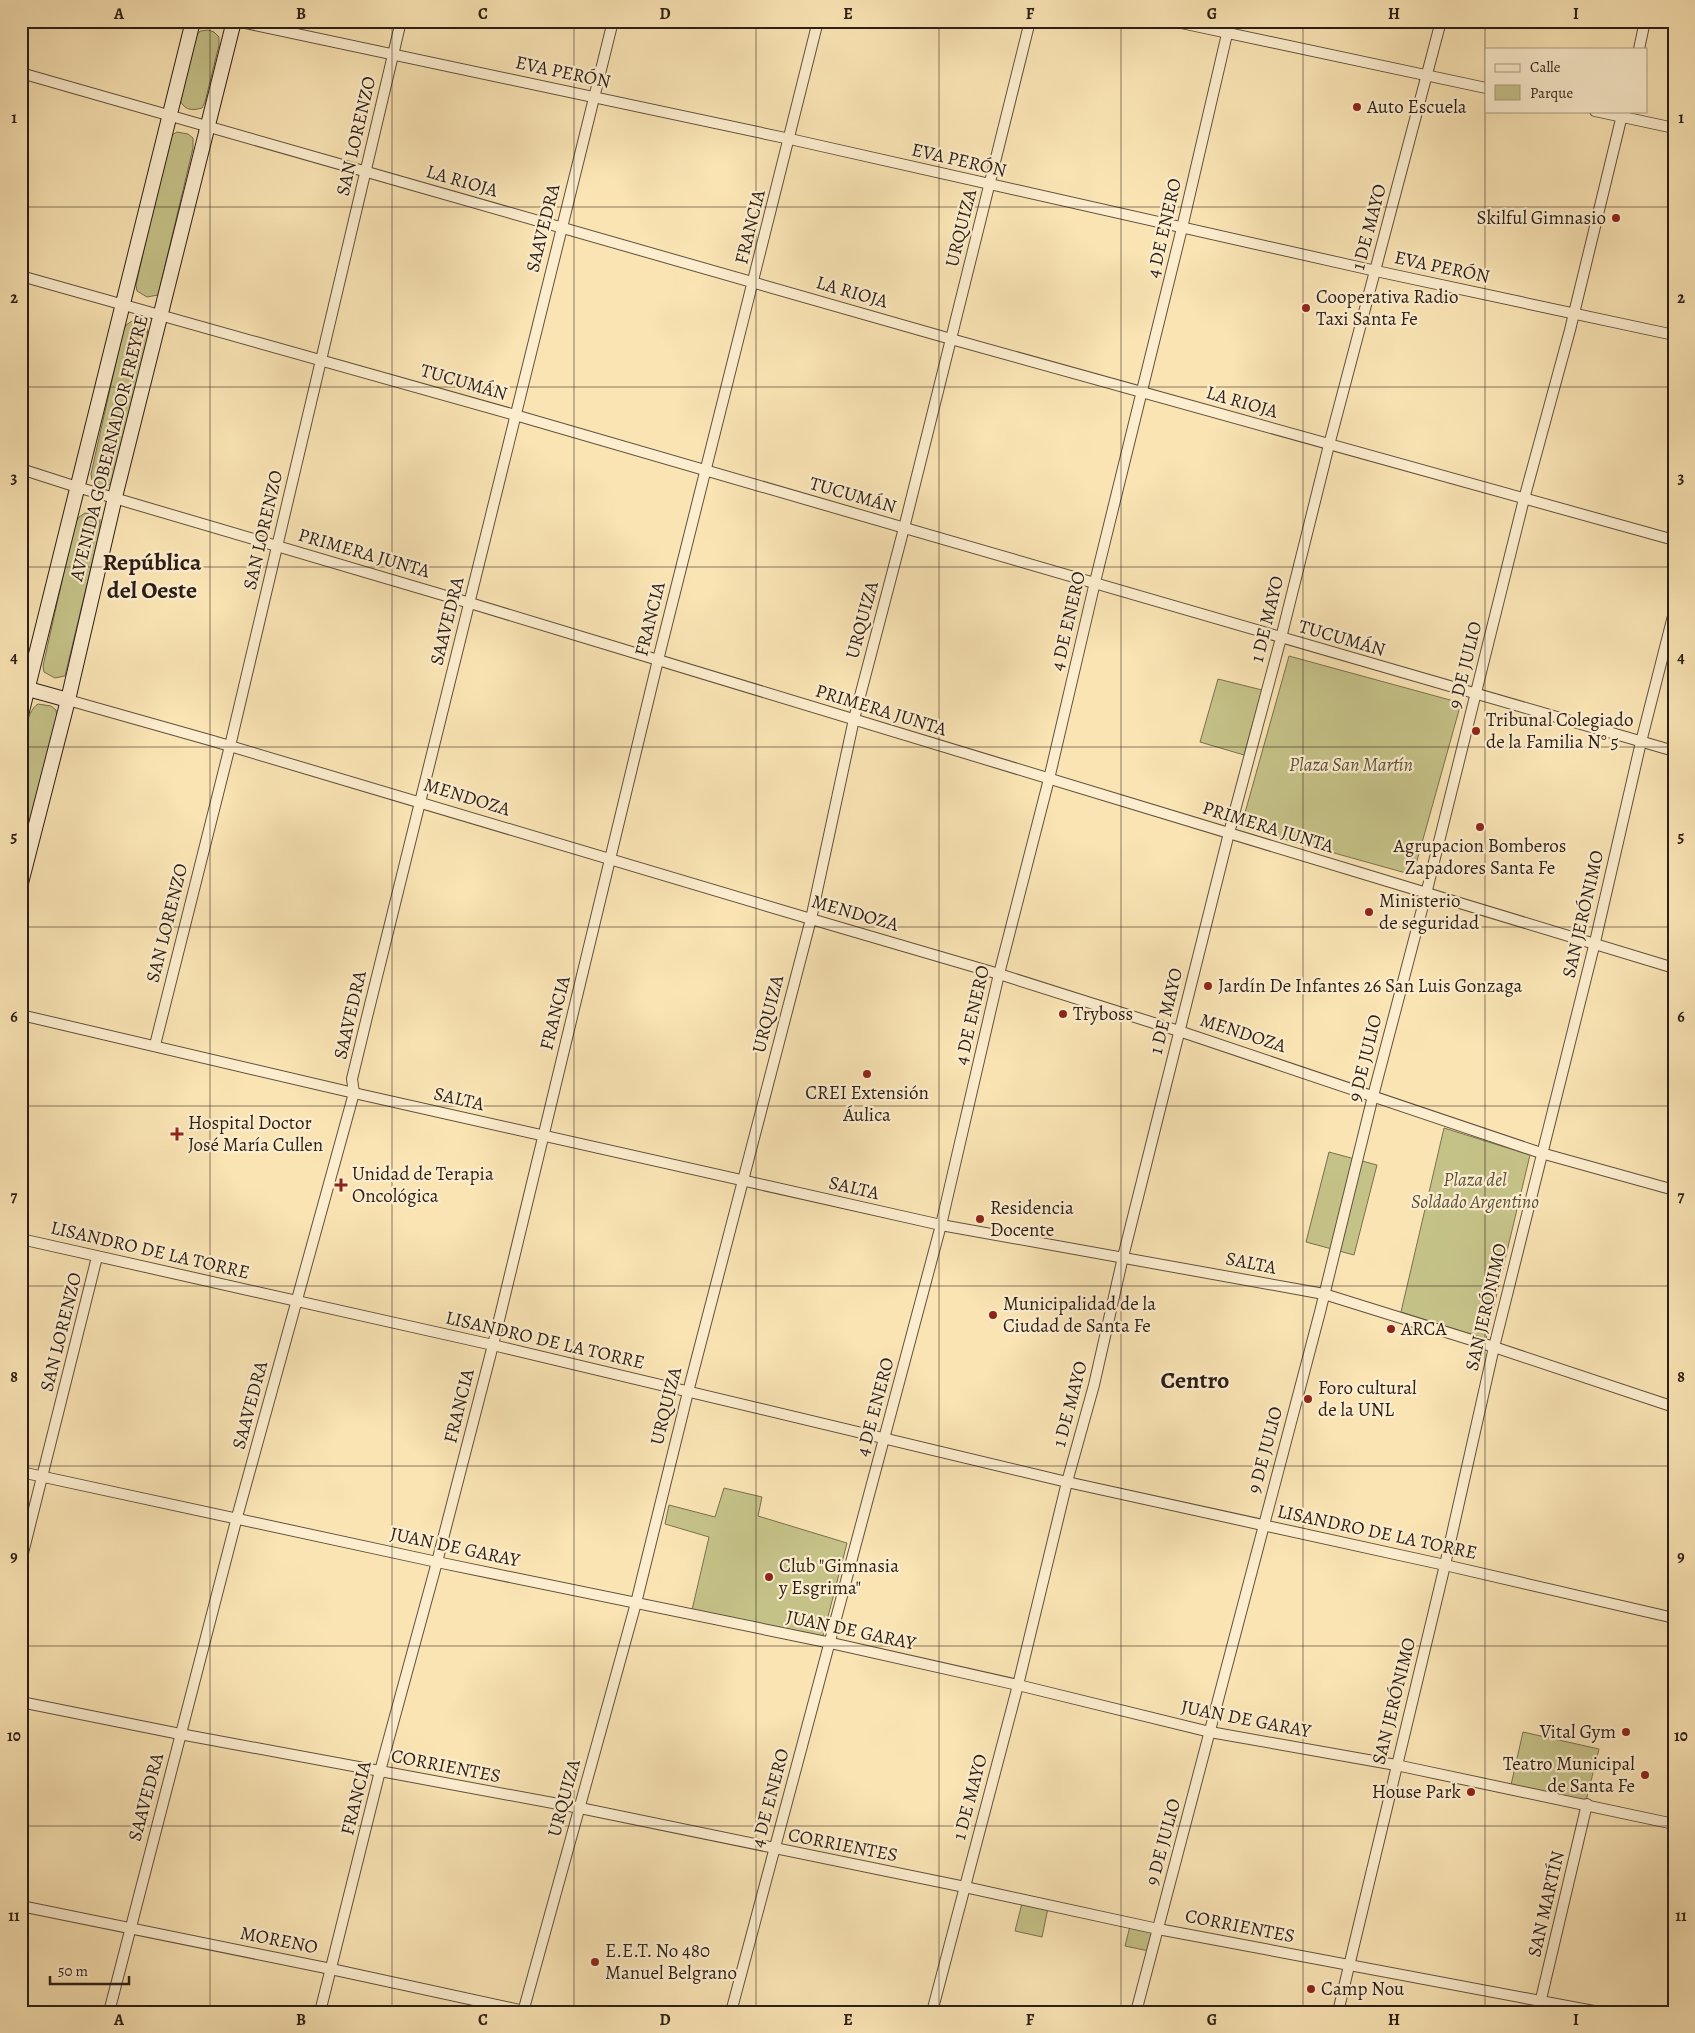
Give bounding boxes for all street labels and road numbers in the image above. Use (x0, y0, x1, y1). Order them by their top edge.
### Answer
street label: EVA PERÓN (513, 49, 613, 95)
street label: SAN LORENZO (330, 74, 382, 198)
street label: EVA PERÓN (909, 136, 1009, 184)
street label: LA RIOJA (423, 158, 502, 204)
street label: 4 DE ENERO (1140, 176, 1188, 280)
street label: SAAVEDRA (519, 180, 567, 275)
street label: 1 DE MAYO (1345, 181, 1393, 273)
street label: FRANCIA (728, 186, 772, 267)
street label: URQUIZA (939, 186, 983, 270)
street label: EVA PERÓN (1392, 244, 1492, 290)
street label: LA RIOJA (813, 269, 892, 315)
street label: AVENIDA GOBERNADOR FREYRE (63, 312, 155, 585)
street label: TUCUMÁN (418, 357, 511, 407)
street label: LA RIOJA (1203, 379, 1282, 425)
street label: SAN LORENZO (237, 468, 289, 592)
street label: TUCUMÁN (807, 470, 900, 520)
street label: PRIMERA JUNTA (295, 522, 434, 585)
street label: 4 DE ENERO (1044, 569, 1092, 673)
street label: SAAVEDRA (423, 573, 471, 668)
street label: 1 DE MAYO (1244, 573, 1290, 665)
street label: URQUIZA (839, 577, 885, 662)
street label: FRANCIA (628, 578, 672, 659)
street label: TUCUMÁN (1296, 613, 1389, 663)
street label: 9 DE JULIO (1442, 619, 1488, 711)
street label: PRIMERA JUNTA (812, 678, 951, 743)
street label: MENDOZA (420, 772, 514, 823)
street label: PRIMERA JUNTA (1199, 795, 1338, 860)
street label: SAN JERÓNIMO (1556, 848, 1610, 980)
street label: SAN LORENZO (140, 861, 194, 985)
street label: MENDOZA (808, 888, 902, 938)
street label: 4 DE ENERO (948, 963, 996, 1067)
street label: 1 DE MAYO (1143, 965, 1189, 1057)
street label: SAAVEDRA (327, 967, 373, 1062)
street label: FRANCIA (533, 972, 577, 1053)
street label: URQUIZA (746, 972, 790, 1056)
street label: MENDOZA (1196, 1007, 1290, 1059)
street label: 9 DE JULIO (1342, 1012, 1388, 1104)
street label: SALTA (431, 1081, 488, 1118)
street label: SALTA (826, 1170, 883, 1207)
street label: LISANDRO DE LA TORRE (48, 1214, 252, 1286)
street label: SAN JERÓNIMO (1459, 1241, 1513, 1373)
street label: SALTA (1223, 1245, 1279, 1281)
street label: SAN LORENZO (34, 1270, 88, 1394)
street label: LISANDRO DE LA TORRE (443, 1304, 647, 1376)
street label: 4 DE ENERO (849, 1355, 901, 1459)
street label: SAAVEDRA (226, 1357, 274, 1452)
street label: 1 DE MAYO (1046, 1358, 1094, 1450)
street label: URQUIZA (644, 1364, 688, 1448)
street label: FRANCIA (437, 1365, 481, 1446)
street label: 9 DE JULIO (1241, 1404, 1289, 1496)
street label: LISANDRO DE LA TORRE (1275, 1498, 1479, 1566)
street label: JUAN DE GARAY (388, 1521, 523, 1574)
street label: JUAN DE GARAY (784, 1604, 919, 1657)
street label: SAN JERÓNIMO (1366, 1635, 1422, 1767)
street label: JUAN DE GARAY (1179, 1694, 1314, 1744)
street label: CORRIENTES (389, 1743, 503, 1789)
street label: 4 DE ENERO (744, 1746, 796, 1850)
street label: SAAVEDRA (122, 1749, 170, 1844)
street label: 1 DE MAYO (946, 1751, 994, 1843)
street label: URQUIZA (541, 1755, 587, 1840)
street label: FRANCIA (334, 1757, 378, 1838)
street label: 9 DE JULIO (1139, 1796, 1187, 1888)
street label: CORRIENTES (786, 1822, 900, 1868)
street label: SAN MARTÍN (1521, 1848, 1571, 1960)
street label: CORRIENTES (1183, 1903, 1297, 1949)
street label: MORENO (238, 1920, 320, 1960)

